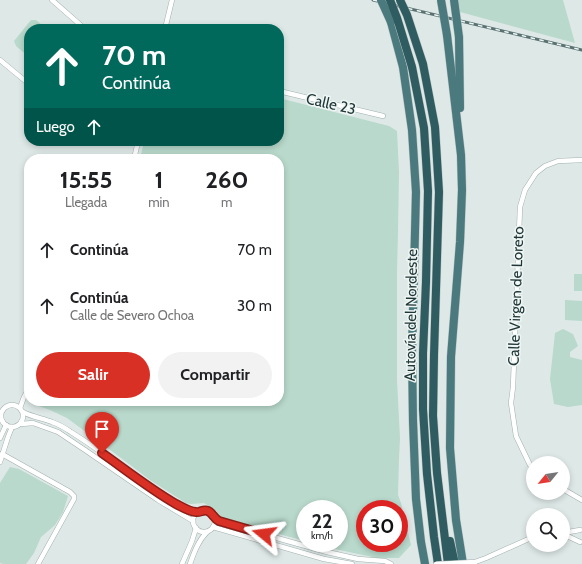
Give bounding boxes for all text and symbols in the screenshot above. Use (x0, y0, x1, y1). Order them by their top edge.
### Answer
text: 70 m (102, 38, 166, 72)
icon: ahead (36, 40, 88, 92)
text: Continúa (102, 72, 171, 94)
street label: Calle 23 (304, 90, 358, 118)
icon: ahead (83, 116, 105, 138)
text: Luego (36, 118, 75, 136)
text: 15:55 (60, 165, 113, 194)
text: 1 (154, 165, 163, 194)
text: 260 (205, 165, 248, 194)
text: Llegada (65, 194, 107, 210)
text: min (148, 194, 170, 210)
text: m (221, 194, 232, 210)
street label: Calle Virgen de Loreto (505, 226, 527, 366)
icon: ahead (36, 239, 58, 261)
text: Continúa (70, 241, 128, 259)
text: 70 m (238, 241, 272, 259)
street label: Autovía del Nordeste (401, 248, 421, 381)
text: Continúa (70, 289, 128, 307)
icon: ahead (36, 295, 58, 317)
text: 30 m (237, 297, 272, 315)
text: Calle de Severo Ochoa (70, 307, 194, 323)
button: Salir (36, 352, 150, 398)
button: Compartir (158, 352, 272, 398)
pin (85, 412, 119, 453)
icon: arrive (91, 418, 113, 440)
north arrow (526, 456, 570, 500)
map controls (526, 456, 570, 552)
speed limit sign: 30 (356, 500, 408, 552)
button: search (526, 508, 570, 552)
text: 22 (311, 509, 333, 533)
position arrow (243, 513, 285, 555)
text: km/h (311, 529, 333, 542)

